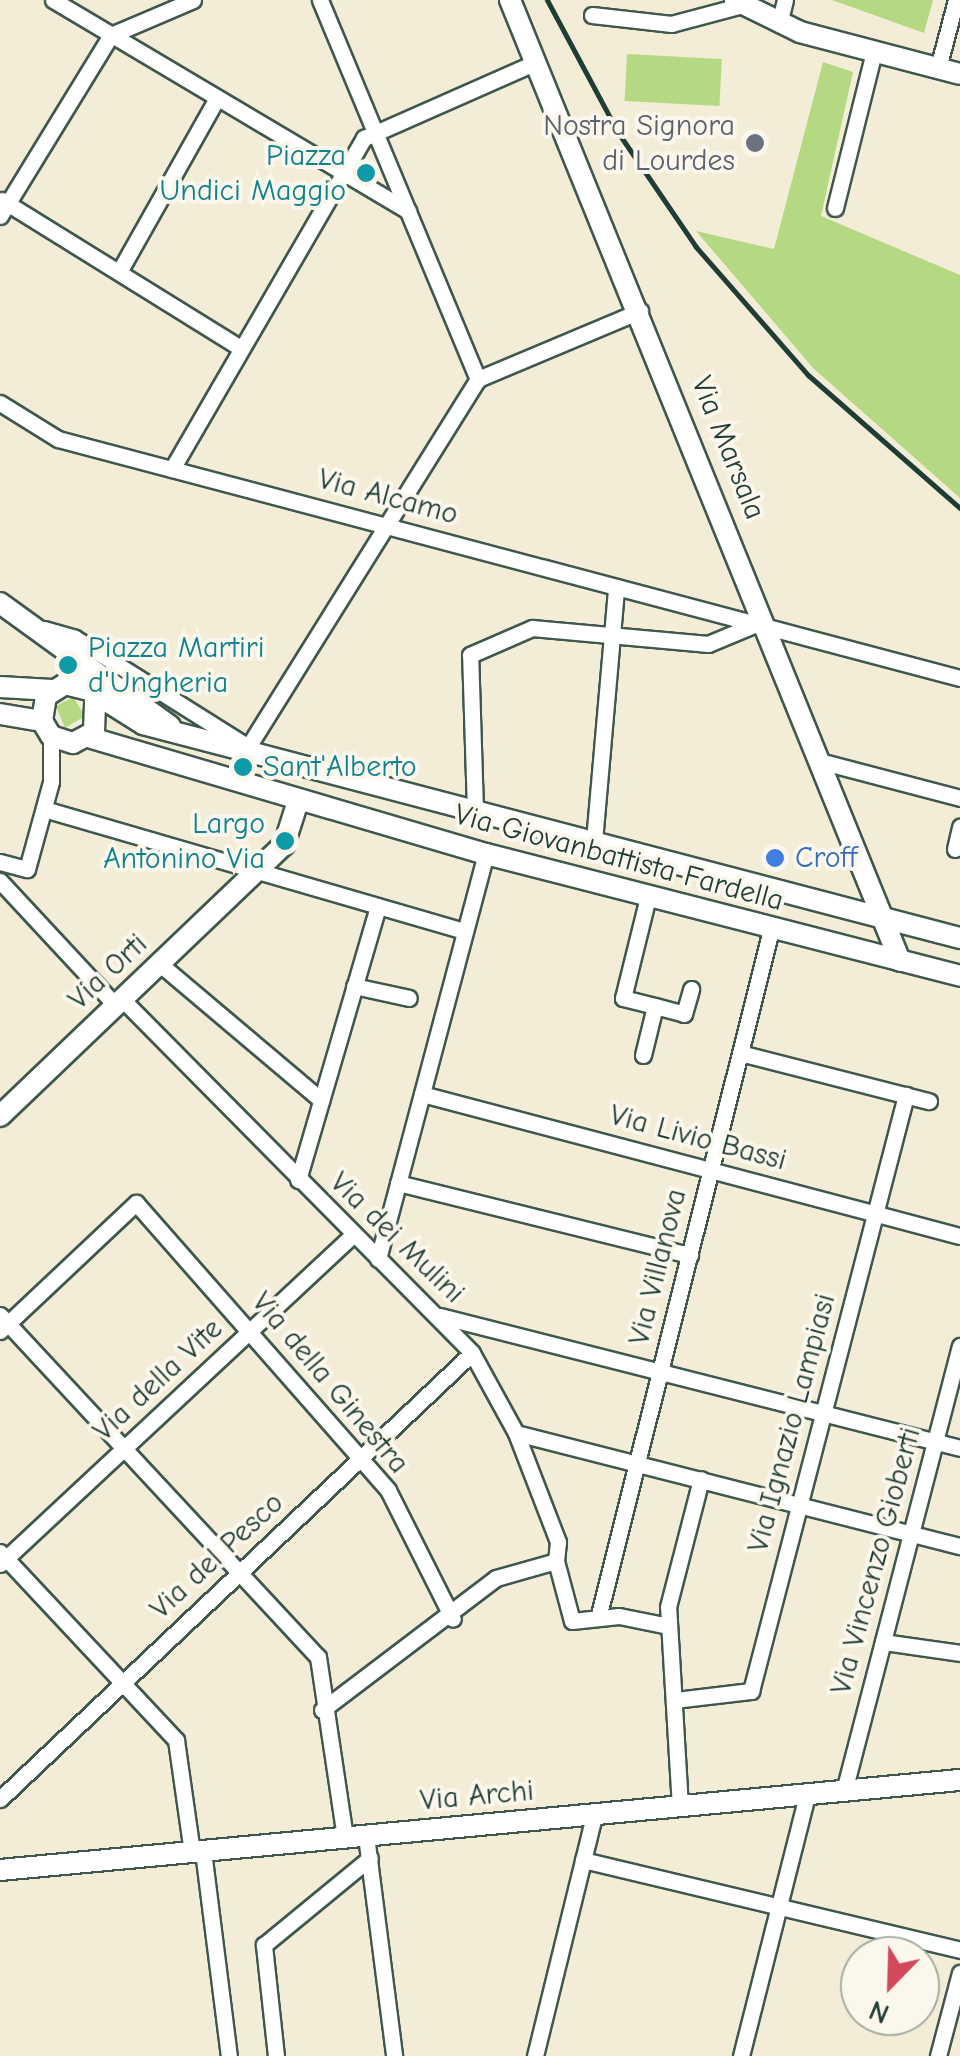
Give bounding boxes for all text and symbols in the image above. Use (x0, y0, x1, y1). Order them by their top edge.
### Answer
place label: Nostra Signora di Lourdes (543, 108, 735, 178)
marker: Nostra Signora di Lourdes (744, 132, 766, 154)
place label: Piazza Undici Maggio (160, 138, 346, 208)
marker: Piazza Undici Maggio (355, 162, 377, 184)
street label: Via Marsala (683, 371, 773, 525)
street label: Via Alcamo (314, 461, 462, 533)
place label: Piazza Martiri d'Ungheria (88, 630, 265, 700)
marker: Piazza Martiri d'Ungheria (57, 654, 79, 676)
place label: Sant'Alberto (263, 749, 417, 785)
marker: Sant'Alberto (232, 756, 254, 778)
street label: Via Giovanbattista Fardella (451, 797, 787, 919)
place label: Largo Antonino Via (103, 806, 265, 876)
marker: Largo Antonino Via (274, 830, 296, 852)
place label: Croff (795, 840, 857, 876)
marker: Croff (764, 847, 786, 869)
street label: Via Orti (61, 926, 155, 1018)
street label: Via Livio Bassi (606, 1097, 790, 1179)
street label: Via dei Mulini (322, 1165, 472, 1311)
street label: Via Villanova (621, 1185, 695, 1349)
street label: Via della Ginestra (244, 1285, 416, 1481)
street label: Via Ignazio Lampiasi (740, 1290, 844, 1556)
street label: Via della Vite (86, 1311, 230, 1449)
street label: Via Vincenzo Gioberti (823, 1424, 929, 1698)
street label: Via del Pesco (143, 1485, 291, 1627)
street label: Via Archi (419, 1773, 535, 1819)
north arrow (840, 1936, 940, 2036)
text: N (864, 1993, 894, 2030)

